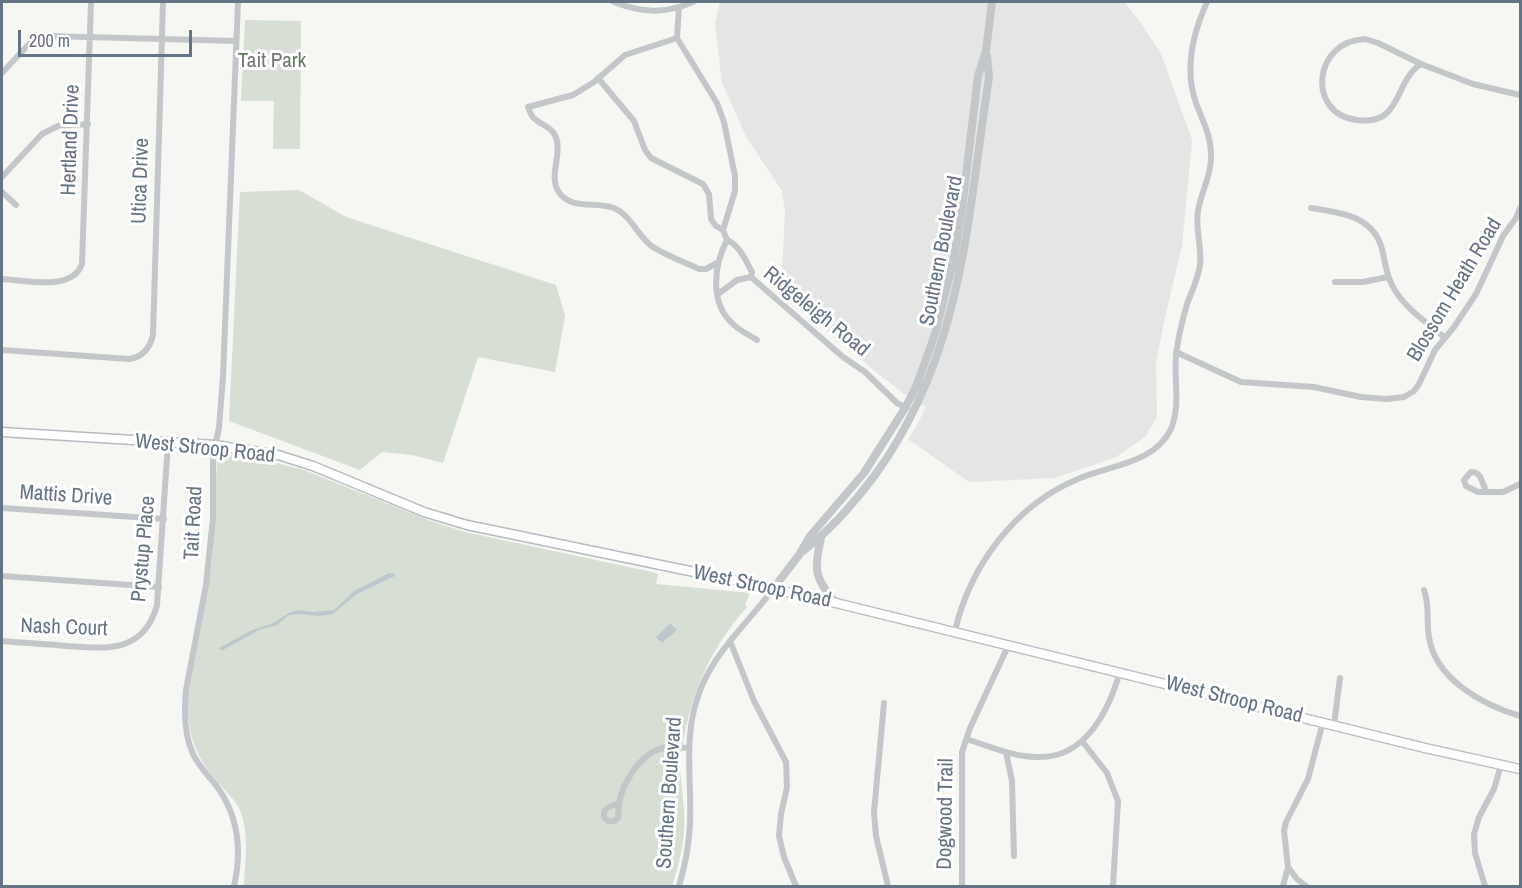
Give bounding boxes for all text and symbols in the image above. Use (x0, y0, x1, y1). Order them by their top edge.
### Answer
scale bar (21, 18, 195, 56)
text: 200 m (29, 28, 70, 53)
park label: Tait Park (238, 48, 306, 74)
street label: Hertland Drive (56, 84, 86, 196)
street label: Utica Drive (127, 138, 155, 224)
street label: Southern Boulevard (915, 174, 969, 328)
street label: Blossom Heath Road (1402, 214, 1508, 366)
street label: Ridgeleigh Road (758, 262, 874, 362)
street label: West Stroop Road (134, 429, 276, 469)
street label: Mattis Drive (19, 480, 113, 512)
street label: Tait Road (179, 485, 209, 561)
street label: Prystup Place (127, 495, 161, 603)
street label: West Stroop Road (691, 560, 833, 614)
street label: Nash Court (20, 614, 108, 642)
street label: West Stroop Road (1163, 671, 1305, 729)
street label: Southern Boulevard (652, 716, 688, 870)
street label: Dogwood Trail (932, 758, 960, 870)

